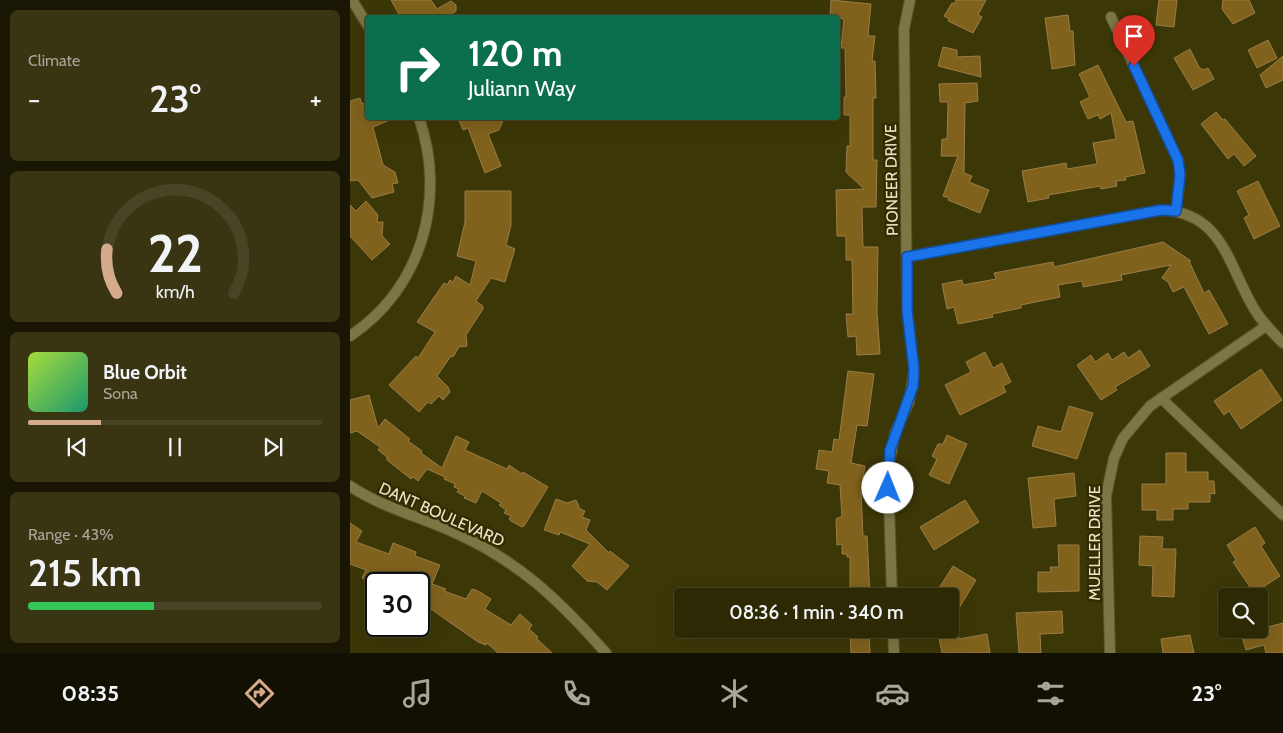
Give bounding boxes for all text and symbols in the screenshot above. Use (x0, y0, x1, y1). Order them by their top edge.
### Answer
pin (1113, 15, 1155, 66)
icon: arrive (1120, 22, 1148, 50)
text: 120 m (468, 32, 562, 75)
icon: right (385, 35, 450, 100)
text: Climate (28, 51, 80, 70)
text: 23° (149, 75, 201, 122)
text: Juliann Way (468, 75, 576, 102)
text: − (28, 82, 40, 116)
text: + (310, 82, 322, 116)
street label: PIONEER DRIVE (881, 124, 902, 236)
text: 22 (147, 222, 203, 285)
text: km/h (155, 281, 195, 302)
text: Blue Orbit (103, 361, 187, 384)
text: Sona (103, 384, 138, 403)
icon: previous (63, 433, 91, 461)
icon: pause (161, 433, 189, 461)
icon: next (259, 433, 287, 461)
position arrow (861, 461, 913, 513)
street label: DANT BOULEVARD (376, 478, 507, 551)
street label: MUELLER DRIVE (1085, 485, 1104, 601)
text: Range · 43% (28, 525, 114, 544)
text: 215 km (28, 549, 142, 596)
speed limit sign: 30 (365, 572, 430, 637)
map controls (1218, 588, 1268, 638)
button: search (1218, 588, 1268, 638)
text: 08:36 · 1 min · 340 m (729, 601, 904, 624)
icon: directions (242, 676, 277, 711)
icon: music (400, 676, 435, 711)
icon: phone (559, 676, 594, 711)
icon: climate (717, 676, 752, 711)
icon: car (875, 676, 910, 711)
icon: filters (1033, 676, 1068, 711)
text: 08:35 (62, 680, 119, 707)
text: 23° (1192, 680, 1221, 707)

